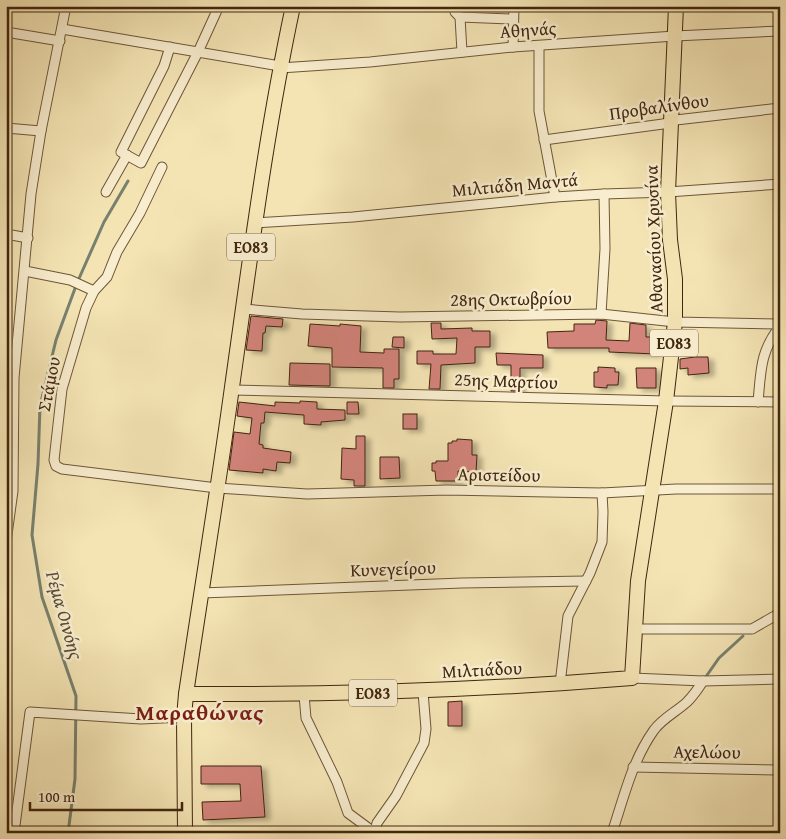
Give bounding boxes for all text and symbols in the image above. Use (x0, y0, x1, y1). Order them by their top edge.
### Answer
street label: Αθηνάς (499, 14, 557, 45)
street label: Προβαλίνθου (607, 86, 710, 127)
street label: Αθανασίου Χρυσίνα (637, 164, 670, 313)
street label: Μιλτιάδη Μαντά (451, 166, 579, 203)
road number: ΕΟ83 (227, 233, 275, 260)
street label: 28ης Οκτωβρίου (450, 284, 572, 313)
road number: ΕΟ83 (650, 329, 698, 356)
street label: Στάμου (30, 354, 67, 414)
street label: 25ης Μαρτίου (454, 365, 558, 396)
street label: Αριστείδου (457, 460, 541, 489)
street label: Κυνεγείρου (350, 554, 436, 583)
water label: Ρέμα Οινόης (39, 567, 91, 663)
street label: Μιλτιάδου (441, 654, 523, 685)
road number: ΕΟ83 (349, 680, 397, 706)
district label: Μαραθώνας (135, 696, 265, 728)
street label: Αχελώου (673, 737, 741, 766)
scale bar (30, 779, 182, 811)
text: 100 m (38, 786, 76, 807)

